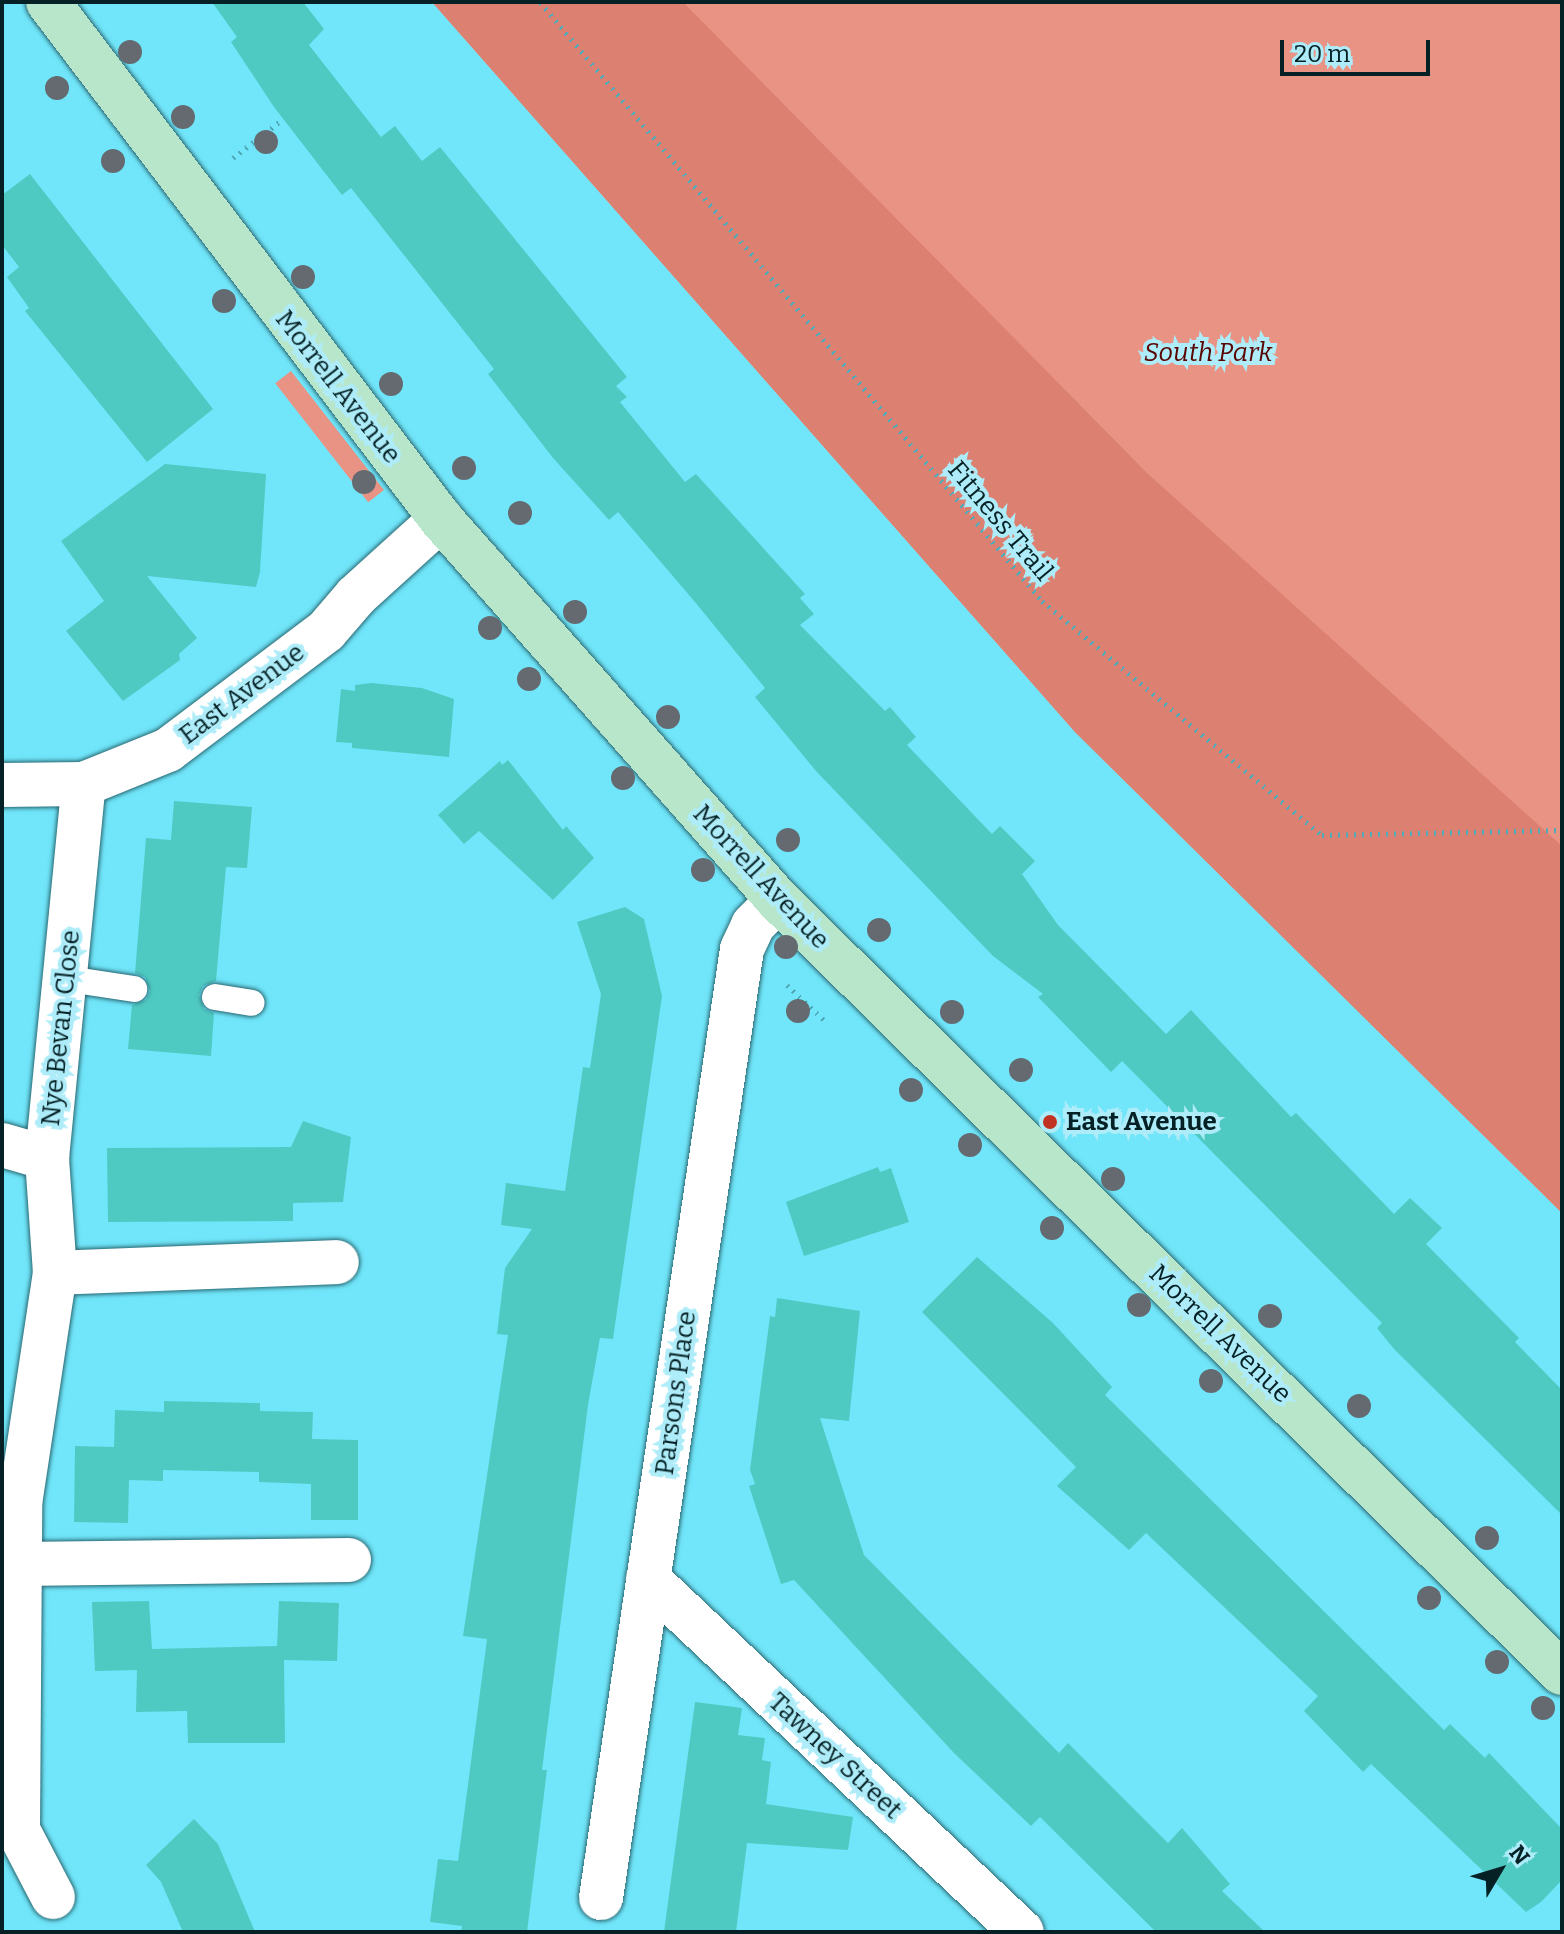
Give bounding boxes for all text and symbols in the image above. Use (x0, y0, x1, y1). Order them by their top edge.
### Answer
scale bar (1284, 24, 1434, 74)
text: 20 m (1294, 40, 1350, 68)
street label: Morrell Avenue (269, 304, 407, 470)
park label: South Park (1144, 337, 1272, 369)
street label: Fitness Trail (941, 455, 1059, 587)
street label: East Avenue (173, 637, 311, 751)
street label: Morrell Avenue (686, 799, 836, 955)
street label: Nye Bevan Close (35, 928, 87, 1128)
place label: East Avenue (1066, 1106, 1217, 1138)
marker: East Avenue (1041, 1113, 1059, 1131)
street label: Morrell Avenue (1142, 1258, 1298, 1410)
street label: Parsons Place (649, 1309, 703, 1477)
street label: Tawney Street (762, 1686, 908, 1826)
north arrow (1460, 1830, 1540, 1910)
text: N (1503, 1840, 1535, 1870)

